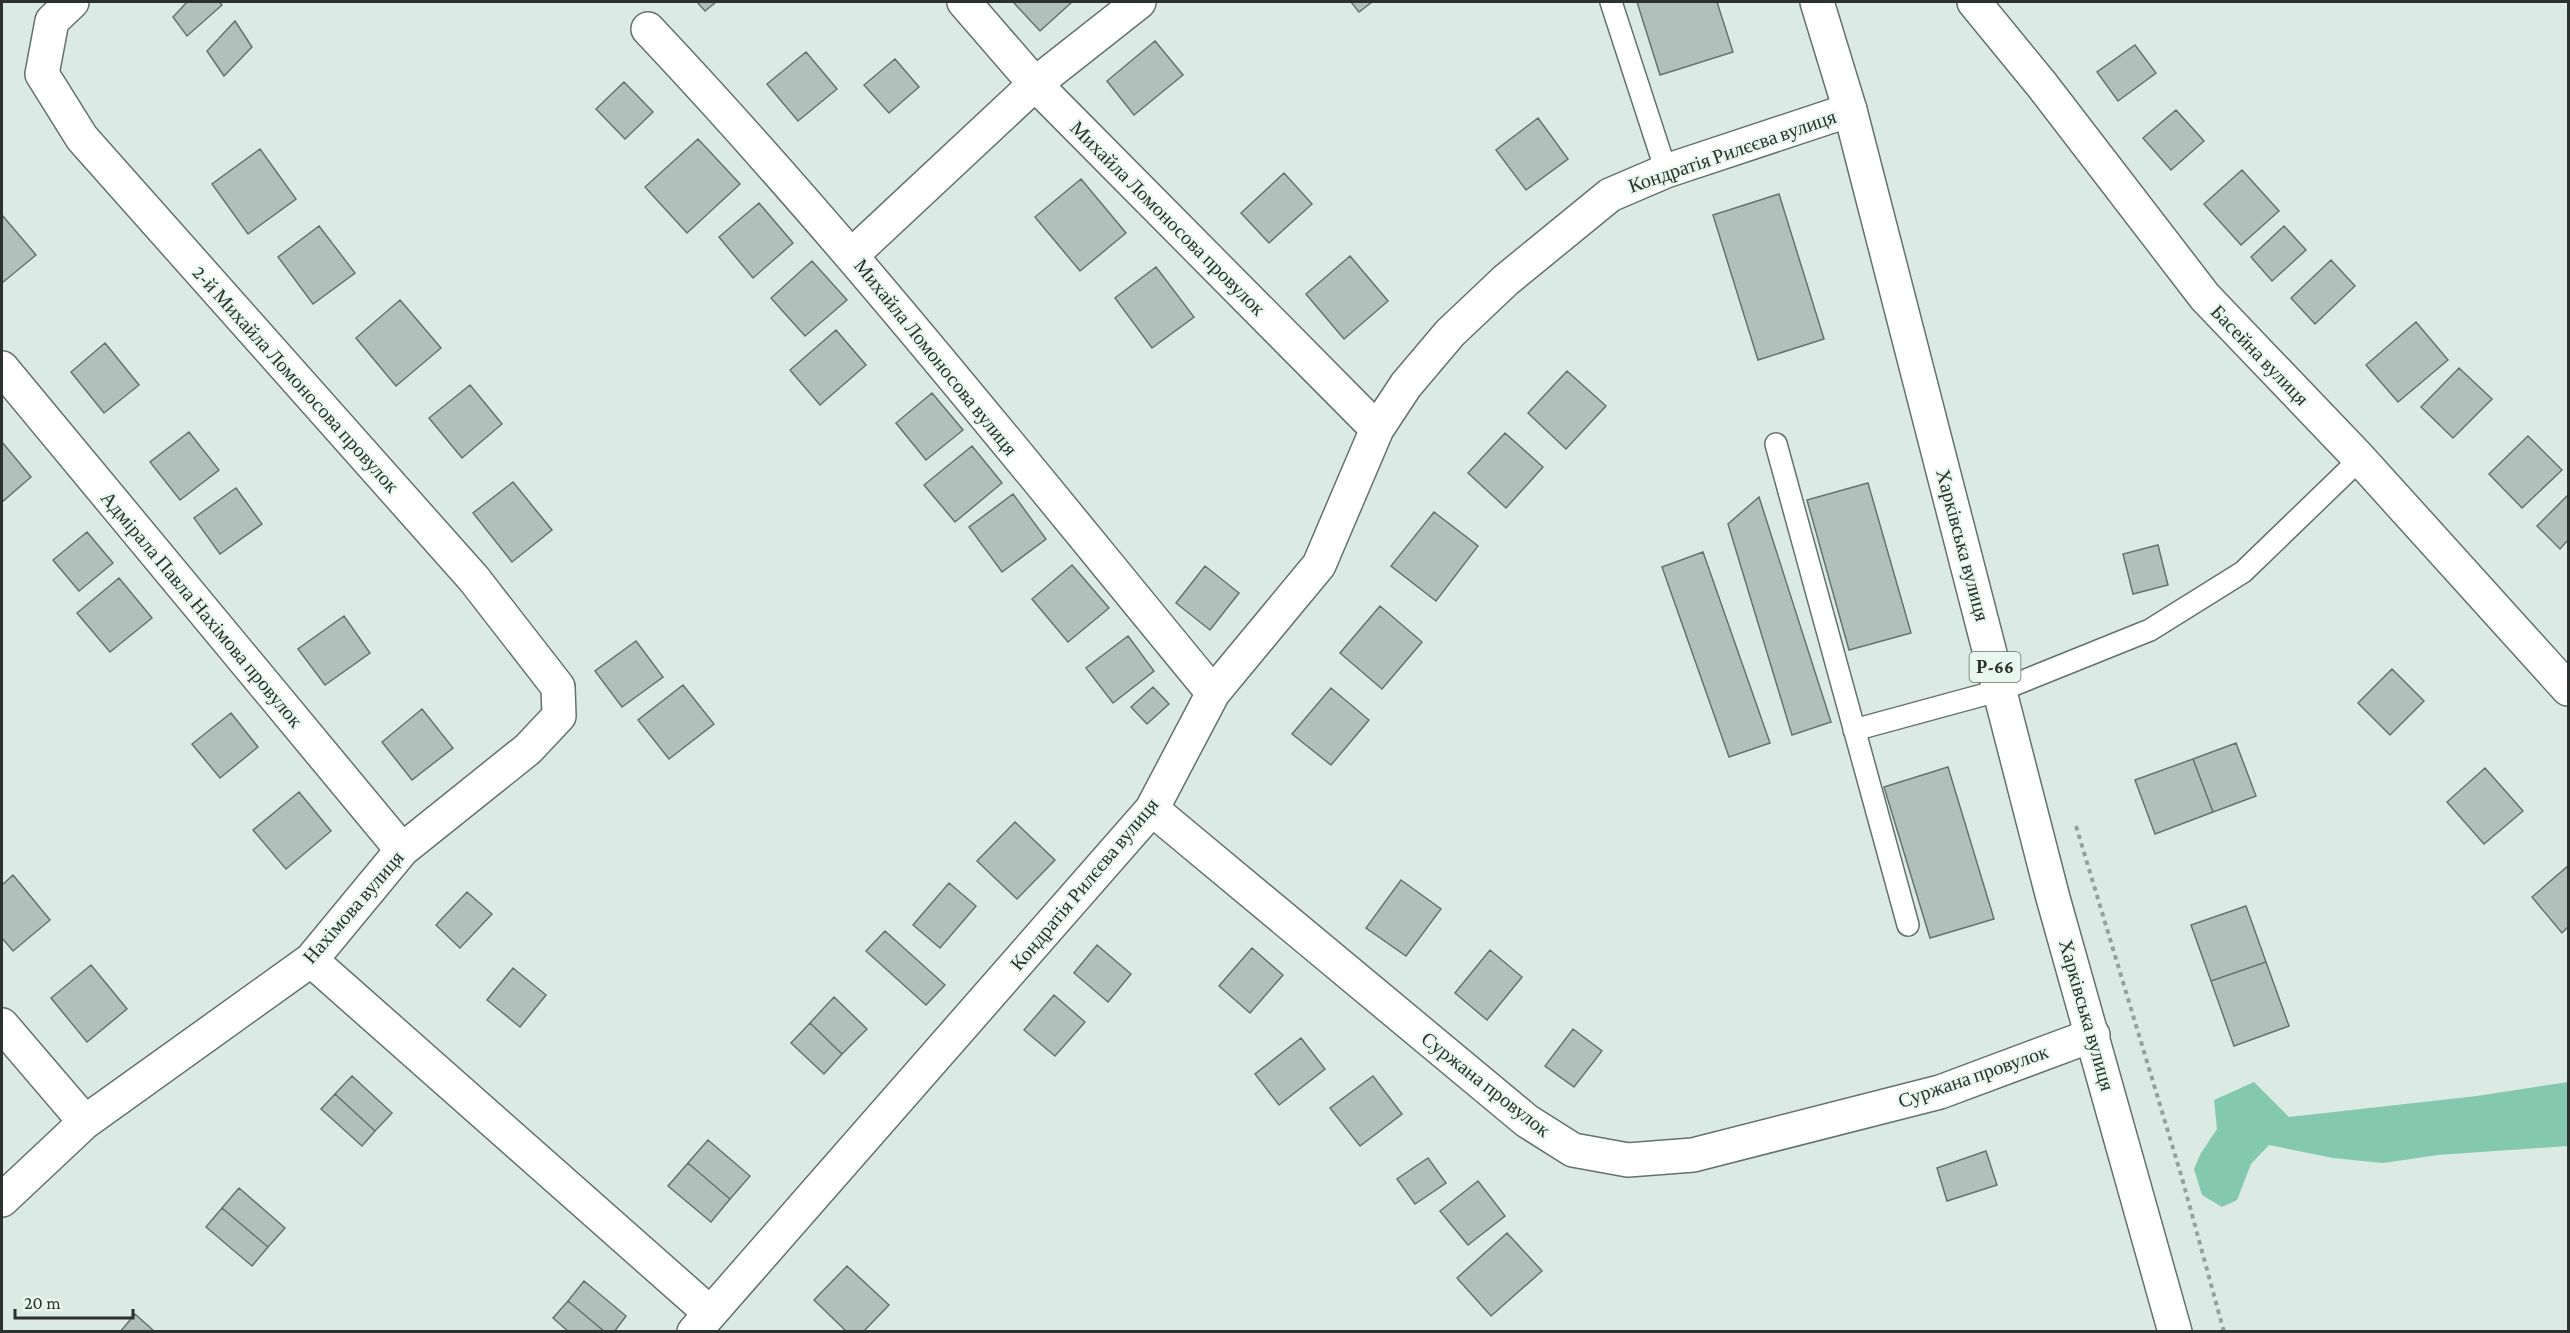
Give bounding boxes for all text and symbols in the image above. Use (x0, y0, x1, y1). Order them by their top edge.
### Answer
street label: Кондратія Рилєєва вулиця (1625, 105, 1839, 198)
street label: Михайла Ломоносова провулок (1065, 116, 1270, 321)
street label: Михайла Ломоносова вулиця (849, 254, 1022, 460)
street label: 2-й Михайла Ломоносова провулок (188, 261, 404, 498)
street label: Басейна вулиця (2206, 300, 2313, 410)
street label: Харківська вулиця (1931, 467, 1994, 624)
street label: Адмірала Павла Нахімова провулок (96, 487, 307, 732)
road number: Р-66 (1970, 652, 2020, 682)
street label: Кондратія Рилєєва вулиця (1005, 793, 1163, 975)
street label: Нахімова вулиця (298, 846, 409, 968)
street label: Харківська вулиця (2054, 937, 2119, 1093)
street label: Суржана провулок (1417, 1027, 1555, 1142)
street label: Суржана провулок (1895, 1040, 2051, 1113)
scale bar (15, 1282, 134, 1320)
text: 20 m (24, 1293, 61, 1313)

